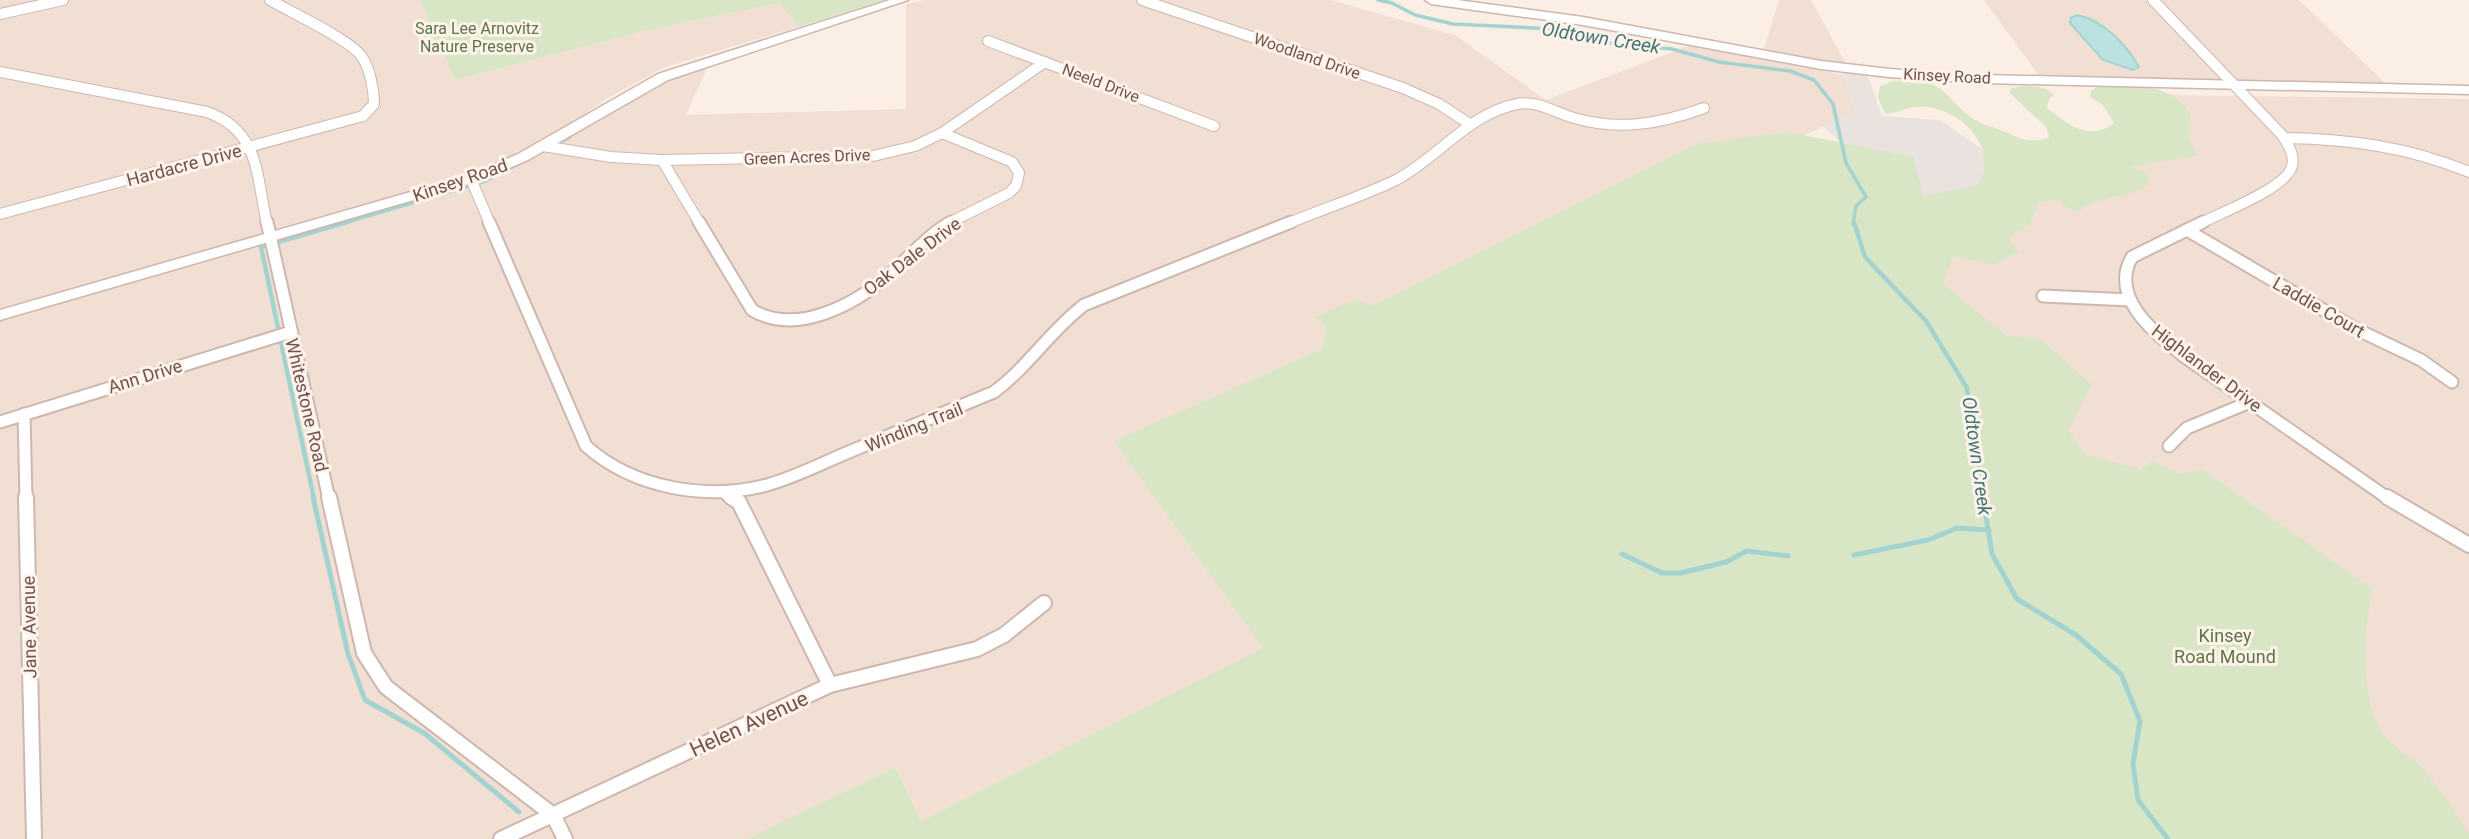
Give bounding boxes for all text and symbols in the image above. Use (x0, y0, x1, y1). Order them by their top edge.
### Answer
water label: Oldtown Creek (1540, 17, 1662, 59)
park label: Sara Lee Arnovitz Nature Preserve (415, 19, 539, 56)
street label: Woodland Drive (1251, 29, 1363, 83)
street label: Neeld Drive (1060, 60, 1142, 106)
street label: Kinsey Road (1903, 64, 1991, 88)
street label: Hardacre Drive (124, 140, 244, 190)
street label: Green Acres Drive (743, 145, 871, 169)
street label: Kinsey Road (410, 154, 510, 206)
street label: Oak Dale Drive (859, 213, 965, 299)
street label: Laddie Court (2269, 272, 2369, 342)
street label: Highlander Drive (2148, 320, 2266, 416)
street label: Whitestone Road (281, 336, 333, 474)
street label: Ann Drive (105, 355, 185, 397)
water label: Oldtown Creek (1957, 395, 1997, 517)
street label: Winding Trail (862, 398, 966, 456)
street label: Jane Avenue (18, 576, 40, 678)
park label: Kinsey Road Mound (2174, 625, 2276, 667)
street label: Helen Avenue (686, 686, 812, 762)

